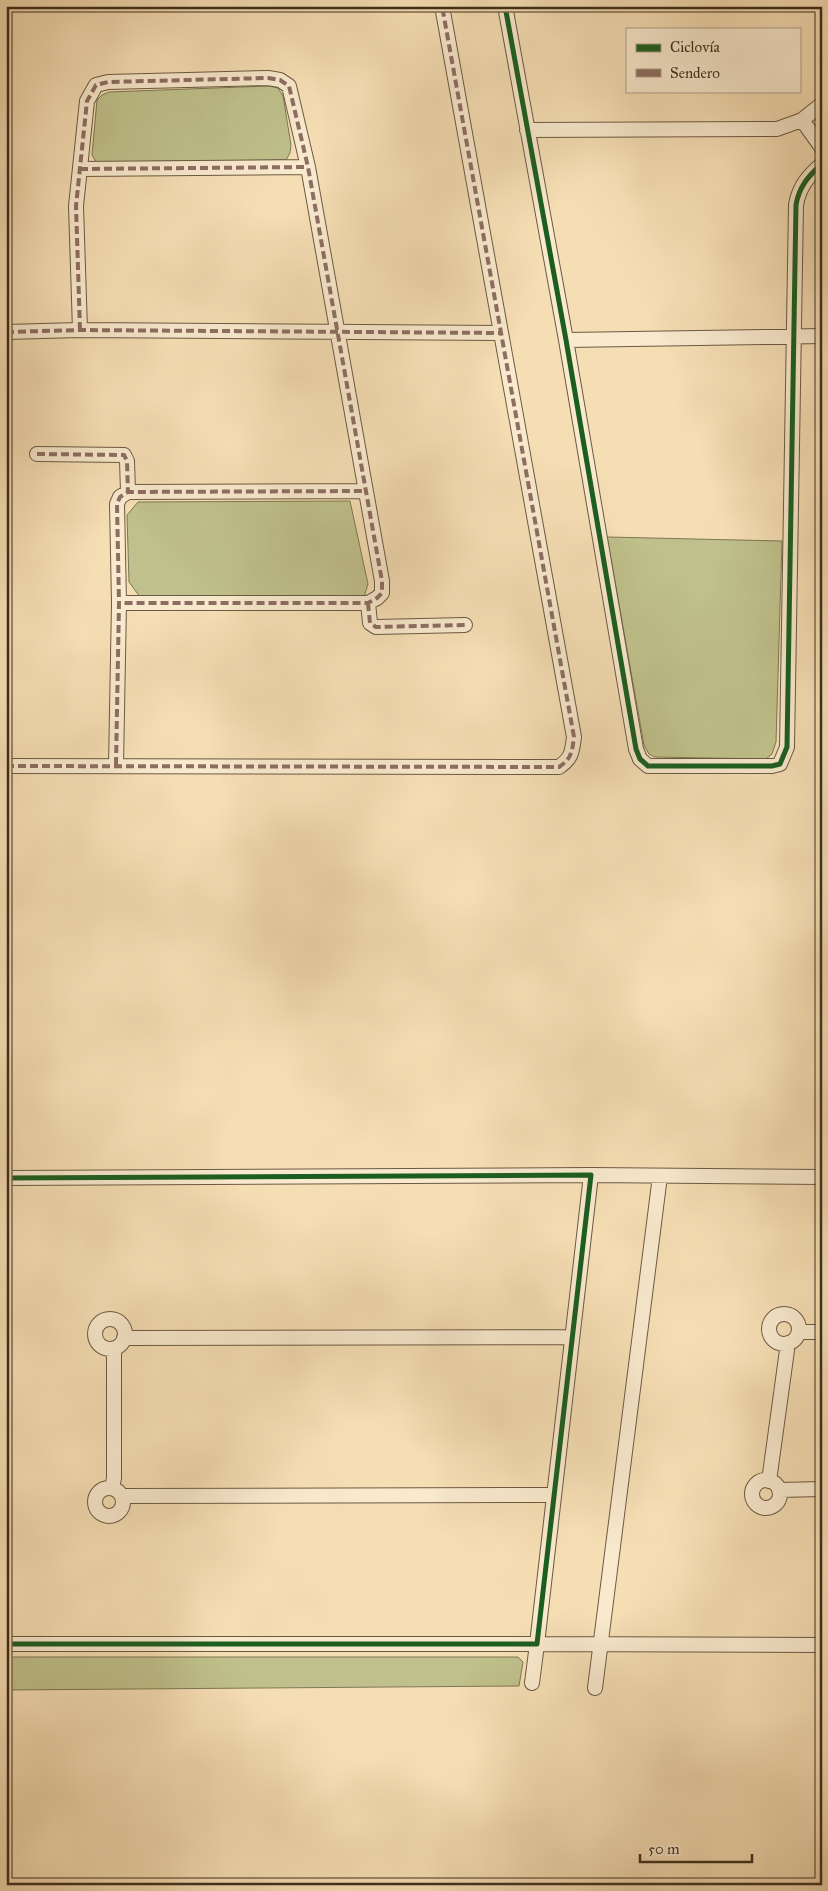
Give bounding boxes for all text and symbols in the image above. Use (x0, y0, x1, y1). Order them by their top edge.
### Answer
legend (626, 28, 800, 92)
text: Ciclovía (670, 38, 721, 56)
text: Sendero (670, 64, 720, 82)
scale bar (640, 1831, 753, 1863)
text: 50 m (648, 1840, 680, 1858)

